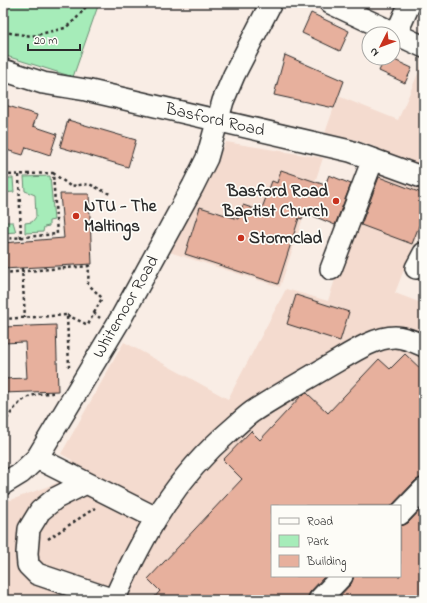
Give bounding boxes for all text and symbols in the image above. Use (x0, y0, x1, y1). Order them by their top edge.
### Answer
scale bar (28, 26, 80, 52)
north arrow (361, 26, 401, 66)
text: 20 m (34, 32, 57, 50)
text: N (366, 44, 383, 60)
street label: Basford Road (162, 96, 267, 144)
place label: Basford Road Baptist Church (222, 179, 328, 224)
place label: NTU - The Maltings (84, 194, 158, 241)
marker: Basford Road Baptist Church (331, 196, 341, 206)
marker: NTU - The Maltings (71, 211, 81, 221)
place label: Stormclad (249, 226, 323, 251)
marker: Stormclad (236, 233, 246, 243)
street label: Whitemoor Road (86, 251, 166, 363)
legend (271, 505, 401, 577)
text: Road (307, 513, 333, 531)
text: Park (307, 533, 329, 551)
text: Building (306, 553, 346, 572)

